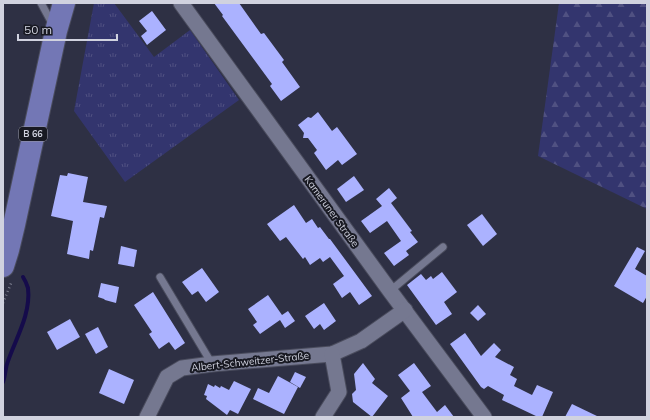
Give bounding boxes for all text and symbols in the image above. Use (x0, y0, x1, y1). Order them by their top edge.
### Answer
scale bar (18, 16, 117, 42)
text: 50 m (24, 22, 52, 37)
road number: B 66 (19, 127, 47, 141)
street label: Kameruner Straße (301, 173, 362, 249)
street label: Albert-Schweitzer-Straße (190, 349, 310, 374)

